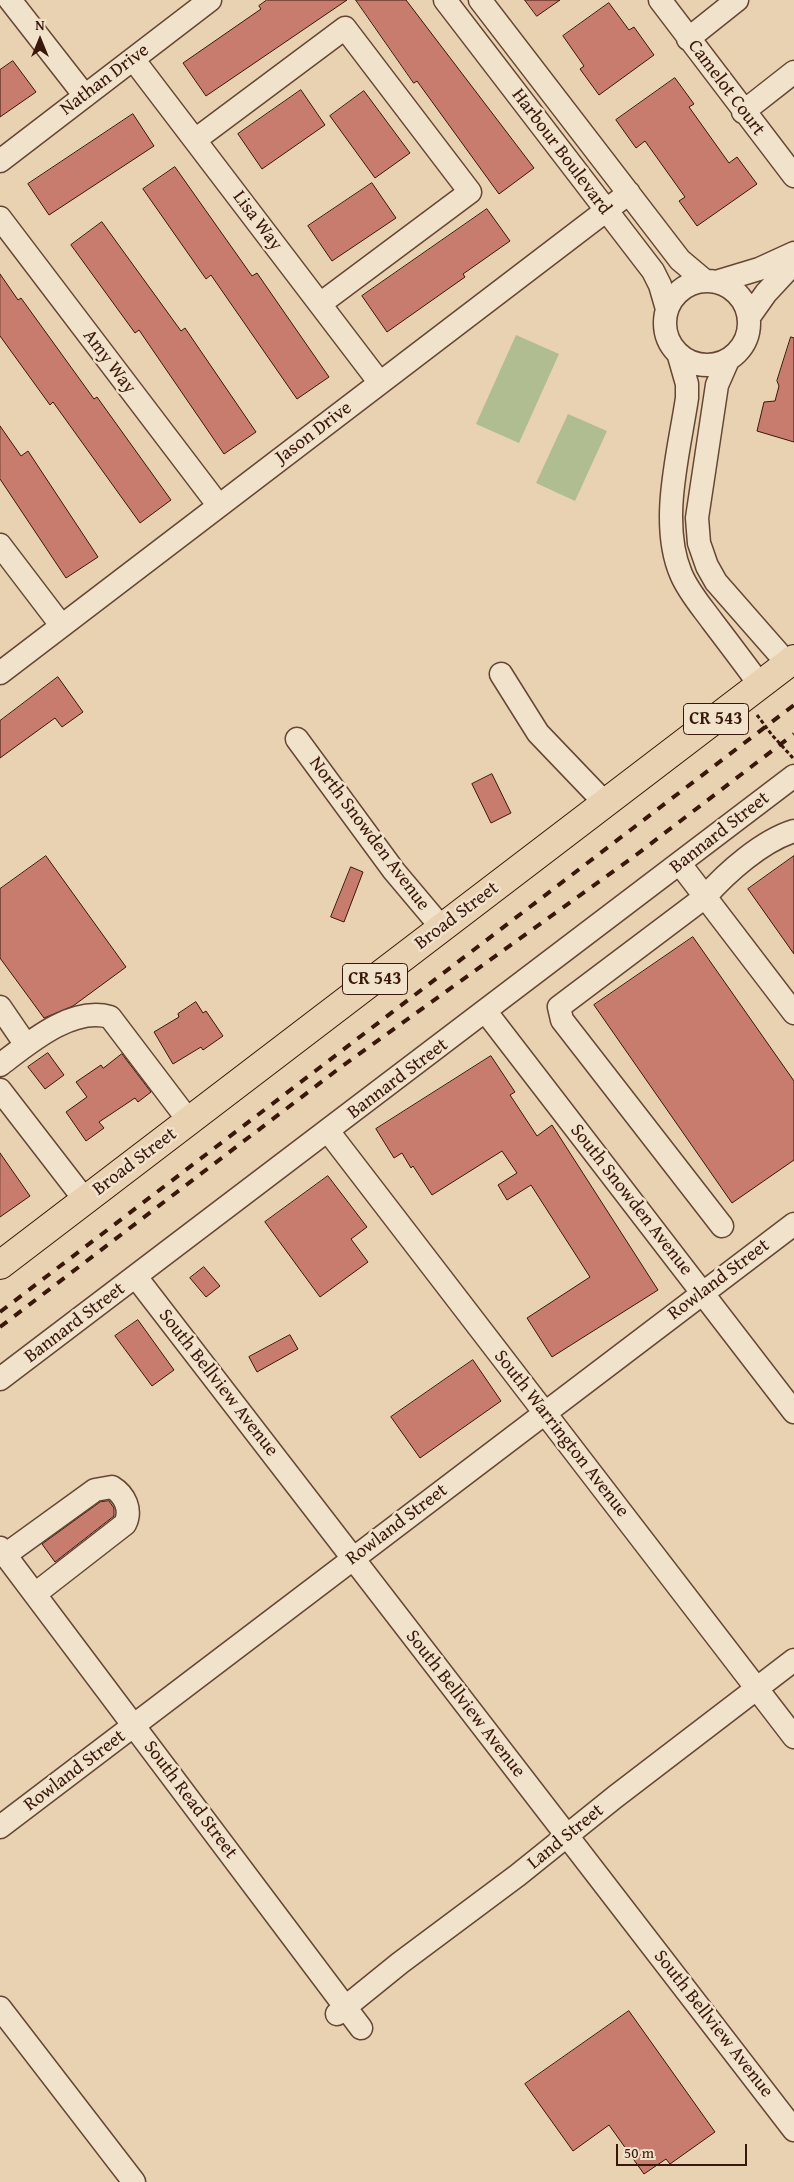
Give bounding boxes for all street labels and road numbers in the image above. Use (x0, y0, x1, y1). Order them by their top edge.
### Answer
street label: Camelot Court (682, 35, 770, 141)
street label: Nathan Drive (56, 39, 154, 121)
street label: Harbour Boulevard (506, 84, 616, 220)
street label: Lisa Way (227, 187, 287, 255)
street label: Amy Way (77, 325, 141, 399)
street label: Jason Drive (271, 397, 357, 469)
road number: CR 543 (684, 704, 748, 734)
street label: North Snowden Avenue (304, 753, 434, 915)
street label: Bannard Street (666, 787, 774, 879)
street label: Broad Street (410, 877, 504, 955)
road number: CR 543 (342, 964, 408, 994)
street label: Bannard Street (343, 1034, 453, 1124)
street label: South Snowden Avenue (565, 1120, 697, 1280)
street label: Broad Street (88, 1123, 182, 1201)
street label: Rowland Street (664, 1234, 774, 1326)
street label: Bannard Street (20, 1278, 130, 1368)
street label: South Bellview Avenue (153, 1305, 283, 1461)
street label: South Warrington Avenue (489, 1346, 633, 1522)
street label: Rowland Street (342, 1479, 452, 1571)
street label: South Bellview Avenue (400, 1626, 530, 1782)
street label: Rowland Street (20, 1725, 130, 1817)
street label: South Read Street (138, 1736, 242, 1864)
street label: Land Street (523, 1799, 609, 1875)
street label: South Bellview Avenue (648, 1946, 778, 2102)

